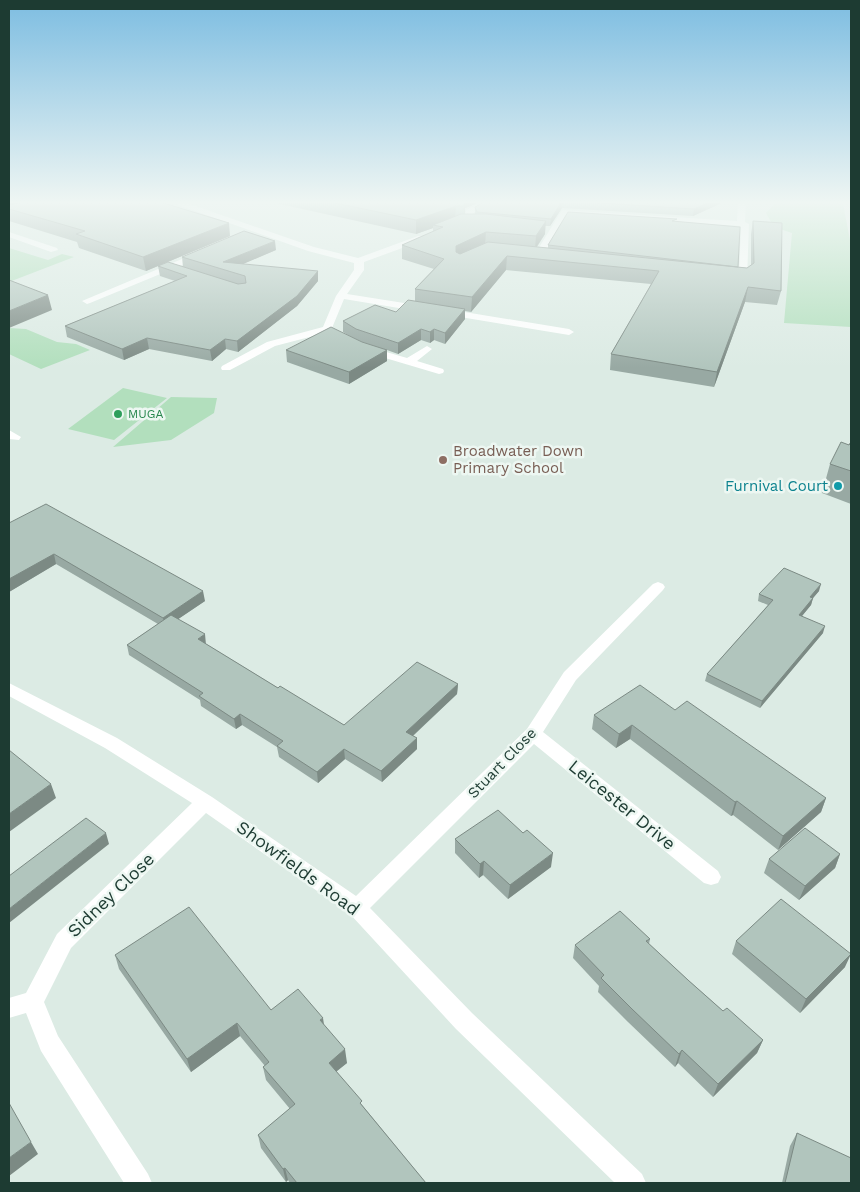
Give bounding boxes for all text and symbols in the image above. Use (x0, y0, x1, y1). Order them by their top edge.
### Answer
place label: MUGA (128, 407, 163, 421)
marker: MUGA (112, 408, 124, 420)
place label: Broadwater Down Primary School (453, 442, 583, 477)
marker: Broadwater Down Primary School (437, 454, 449, 466)
place label: Furnival Court (725, 477, 829, 495)
marker: Furnival Court (832, 480, 844, 492)
street label: Stuart Close (464, 724, 540, 802)
street label: Leicester Drive (565, 755, 680, 854)
street label: Showfields Road (233, 816, 364, 919)
street label: Sidney Close (63, 848, 158, 941)

